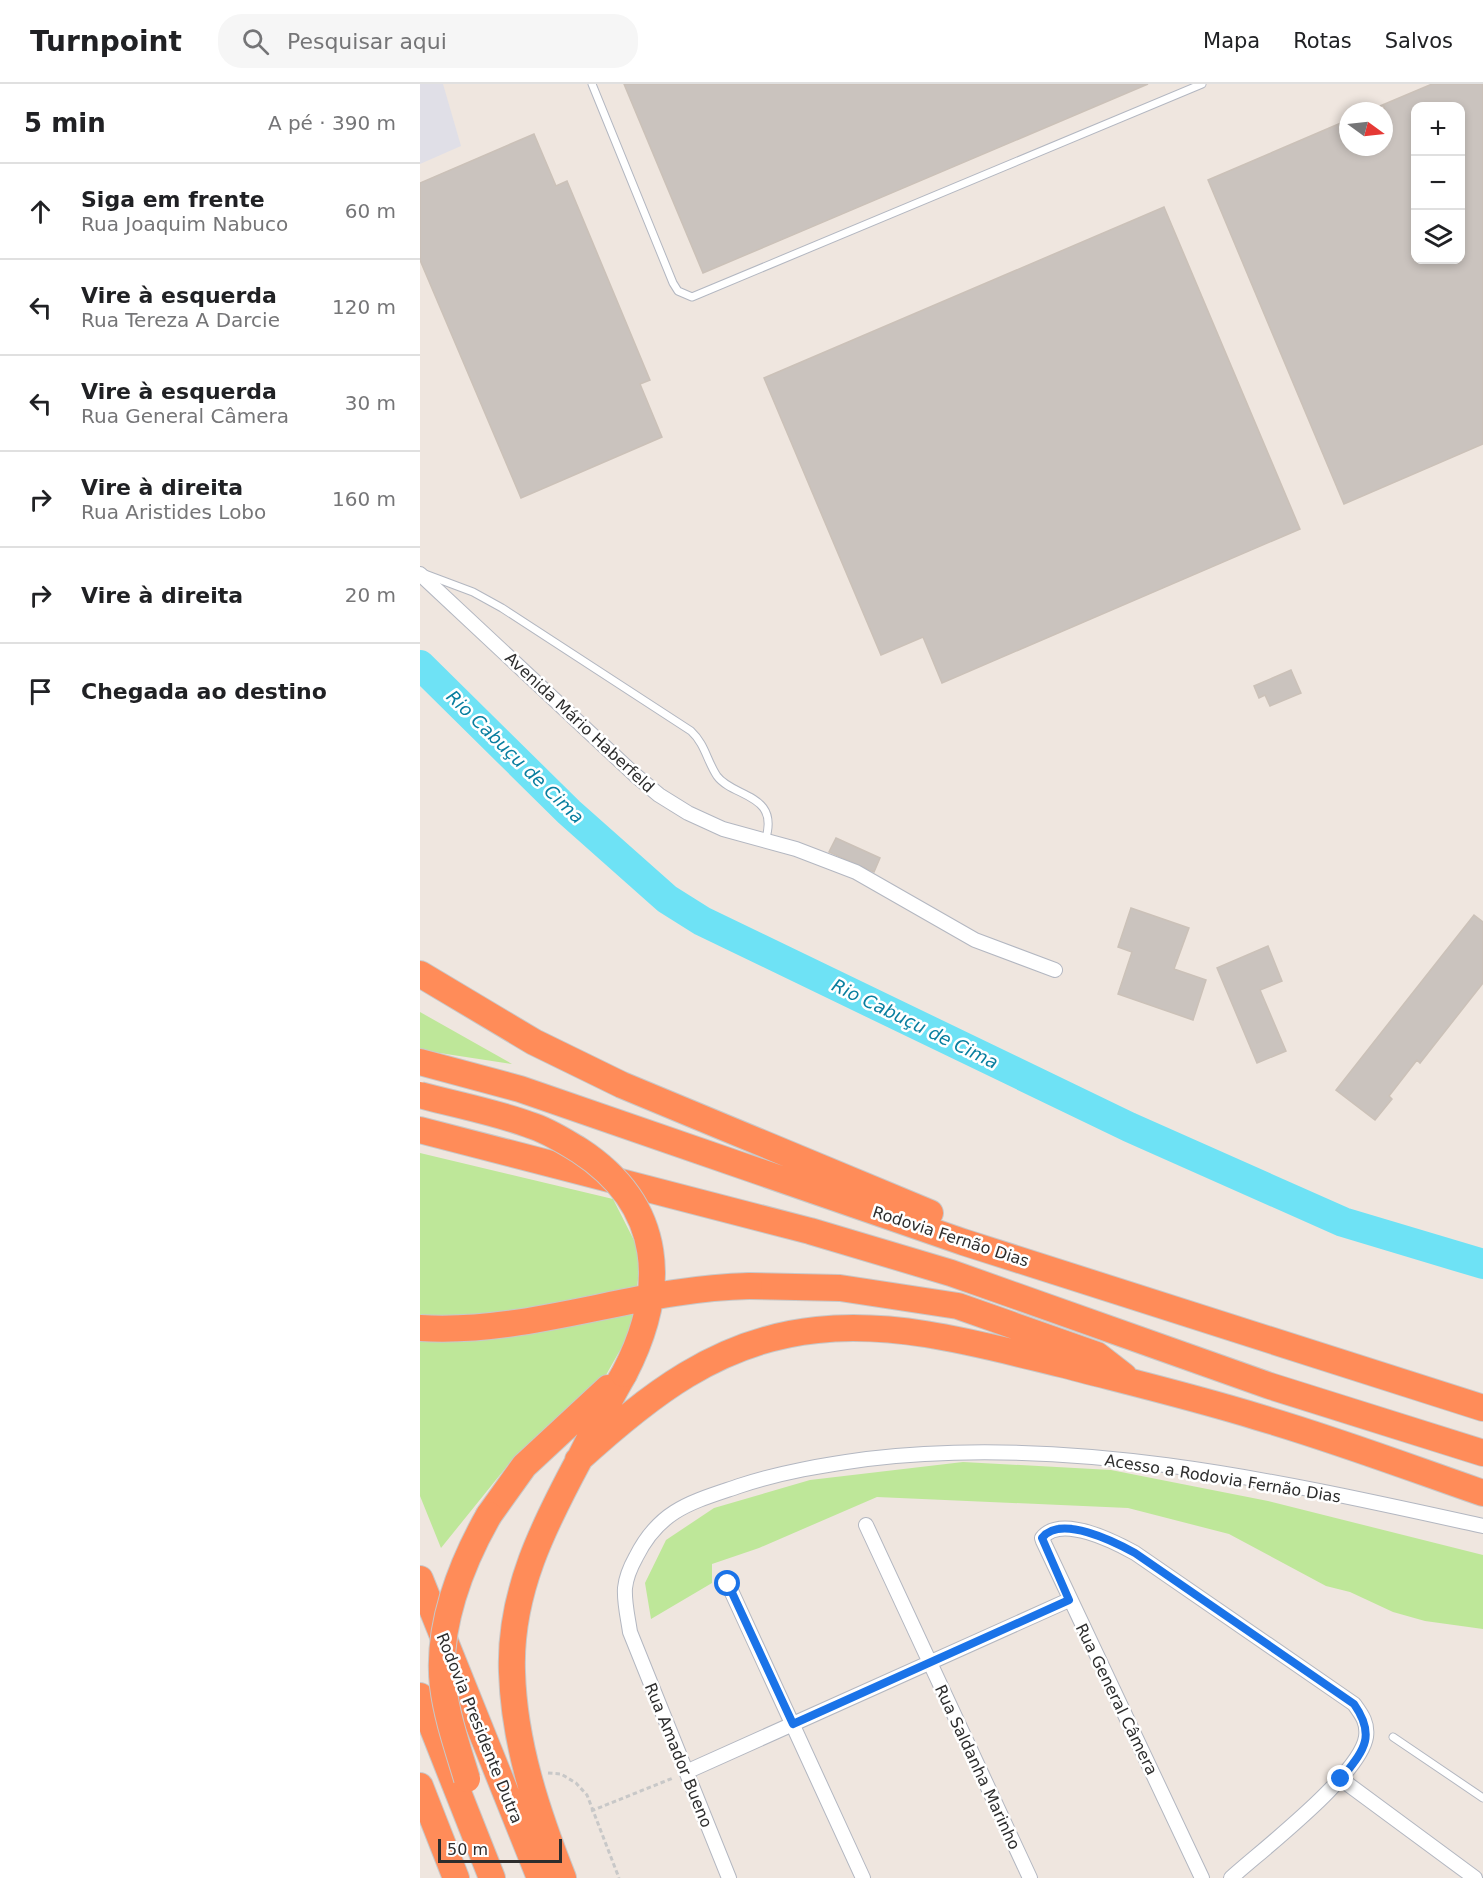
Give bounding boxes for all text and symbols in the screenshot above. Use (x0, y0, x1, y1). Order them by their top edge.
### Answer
search box (218, 14, 638, 68)
text: Turnpoint (30, 25, 182, 58)
icon: search (239, 25, 272, 58)
text: Pesquisar aqui (287, 29, 447, 54)
text: Mapa (1203, 29, 1260, 53)
text: Rotas (1293, 29, 1352, 53)
text: Salvos (1385, 29, 1453, 53)
north arrow (1339, 102, 1393, 156)
map controls (1411, 102, 1465, 264)
button: + (1411, 102, 1465, 156)
text: 5 min (24, 108, 106, 138)
text: A pé · 390 m (268, 111, 396, 135)
button: − (1411, 156, 1465, 210)
text: Siga em frente (81, 187, 265, 212)
icon: ahead (24, 195, 57, 228)
text: 60 m (345, 199, 396, 223)
button: layers (1411, 210, 1465, 264)
text: Rua Joaquim Nabuco (81, 212, 288, 236)
text: Vire à esquerda (81, 283, 277, 308)
icon: left (24, 291, 57, 324)
text: 120 m (332, 295, 396, 319)
text: Rua Tereza A Darcie (81, 308, 280, 332)
text: Vire à esquerda (81, 379, 277, 404)
icon: left (24, 387, 57, 420)
text: 30 m (345, 391, 396, 415)
text: Rua General Câmera (81, 404, 289, 428)
text: Vire à direita (81, 475, 243, 500)
icon: right (24, 483, 57, 516)
text: 160 m (332, 487, 396, 511)
text: Rua Aristides Lobo (81, 500, 266, 524)
icon: right (24, 579, 57, 612)
text: Vire à direita (81, 583, 243, 608)
text: 20 m (345, 583, 396, 607)
street label: Avenida Mário Haberfeld (501, 648, 658, 796)
icon: arrive (24, 675, 57, 708)
text: Chegada ao destino (81, 679, 327, 704)
water label: Rio Cabuçu de Cima (443, 686, 588, 827)
water label: Rio Cabuçu de Cima (829, 974, 1002, 1073)
street label: Rodovia Fernão Dias (870, 1202, 1031, 1271)
street label: Acesso a Rodovia Fernão Dias (1103, 1450, 1342, 1507)
route start (714, 1570, 740, 1596)
street label: Rua General Câmera (1072, 1620, 1162, 1778)
street label: Rodovia Presidente Dutra (433, 1630, 526, 1826)
street label: Rua Amador Bueno (641, 1680, 716, 1830)
street label: Rua Saldanha Marinho (931, 1682, 1024, 1853)
route end (1327, 1765, 1353, 1791)
scale bar (438, 1836, 562, 1864)
text: 50 m (447, 1840, 488, 1859)

